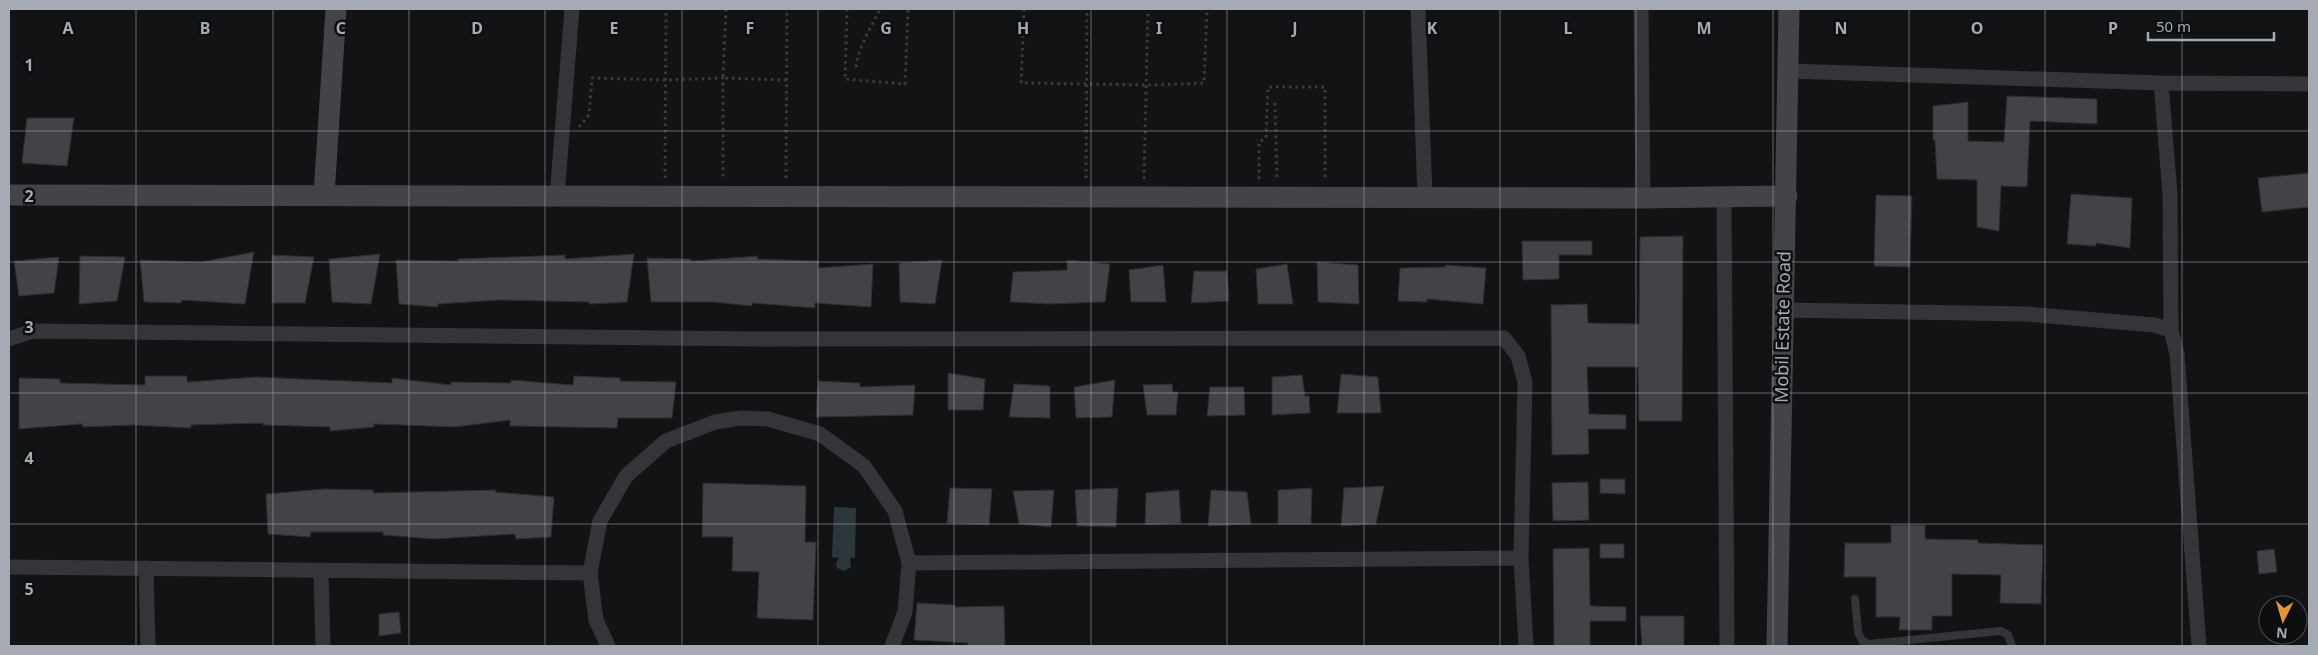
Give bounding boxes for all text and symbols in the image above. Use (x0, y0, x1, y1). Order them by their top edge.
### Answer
scale bar (2148, 10, 2274, 42)
text: 50 m (2156, 16, 2191, 36)
text: A (62, 17, 74, 39)
text: B (200, 17, 210, 39)
text: C (336, 17, 346, 39)
text: D (471, 17, 483, 39)
text: E (610, 17, 619, 39)
text: F (746, 17, 754, 39)
text: G (880, 17, 892, 39)
text: H (1017, 17, 1029, 39)
text: I (1156, 17, 1162, 39)
text: J (1290, 17, 1298, 39)
text: K (1427, 17, 1438, 39)
text: L (1564, 17, 1573, 39)
text: M (1696, 17, 1712, 39)
text: N (1834, 17, 1848, 39)
text: O (1971, 17, 1983, 39)
text: P (2108, 17, 2118, 39)
text: 1 (24, 54, 34, 76)
text: 2 (24, 185, 34, 207)
street label: Mobil Estate Road (1769, 251, 1795, 403)
text: 3 (24, 316, 34, 338)
text: 4 (24, 447, 34, 469)
text: 5 (24, 578, 34, 600)
north arrow (2258, 595, 2308, 645)
text: N (2275, 623, 2288, 643)

